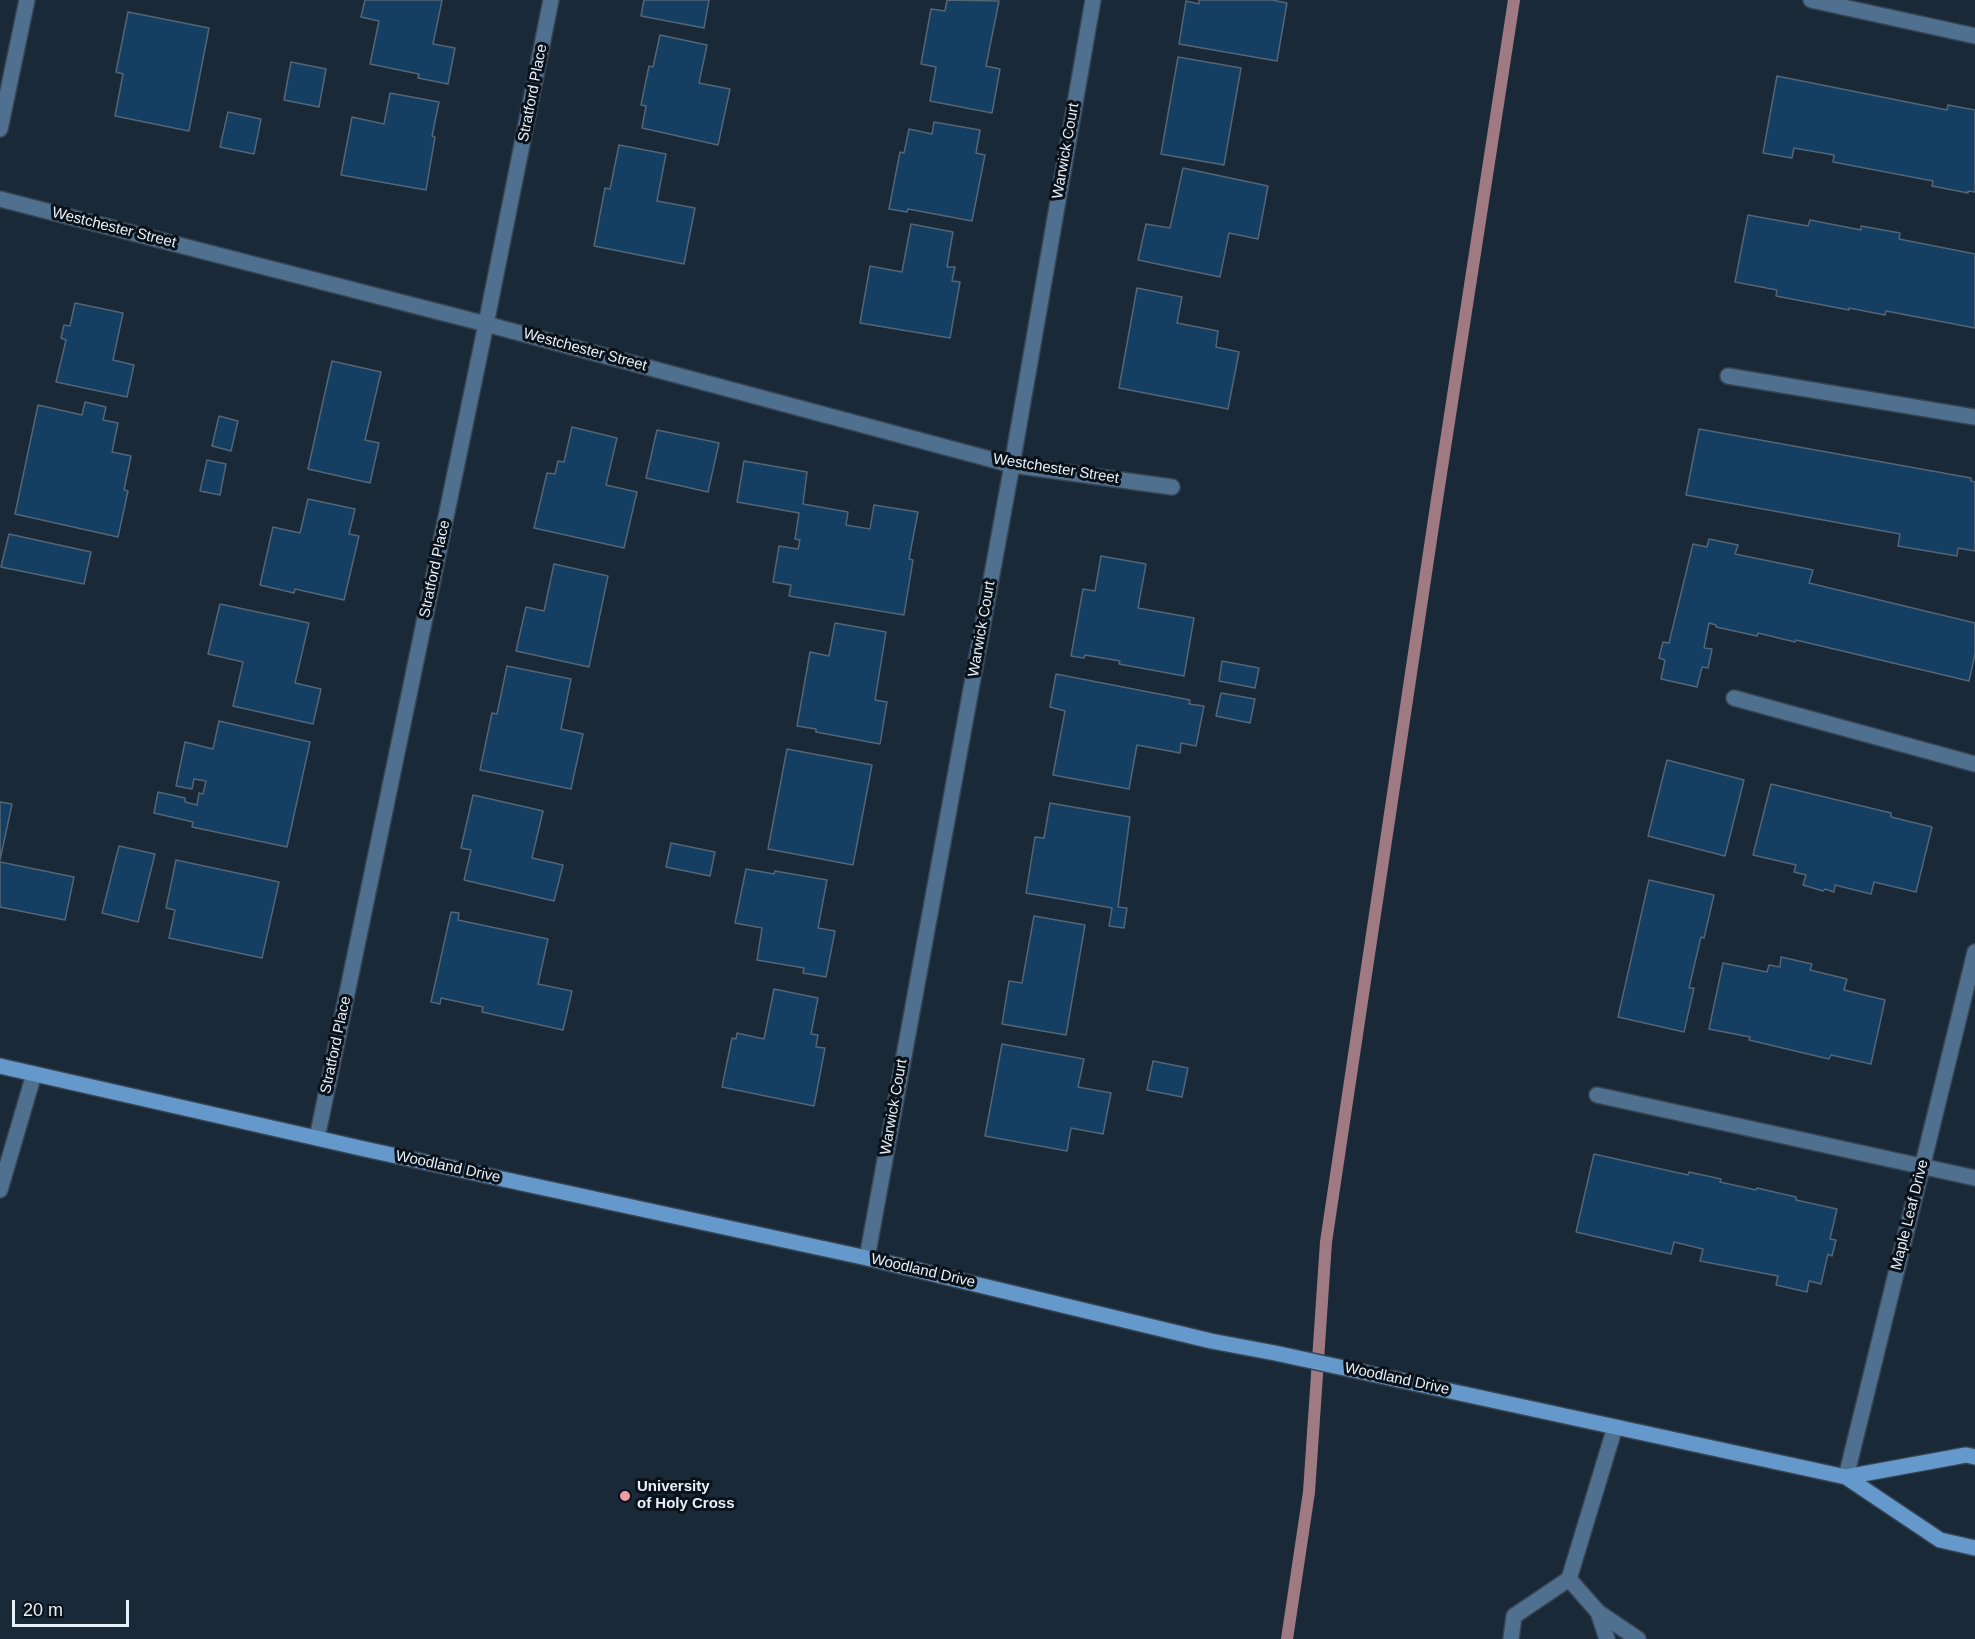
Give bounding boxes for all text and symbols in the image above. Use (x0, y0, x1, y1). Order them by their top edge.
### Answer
street label: Stratford Place (515, 43, 551, 143)
street label: Warwick Court (1049, 102, 1083, 200)
street label: Westchester Street (50, 204, 178, 252)
street label: Westchester Street (521, 325, 649, 375)
street label: Westchester Street (992, 450, 1120, 488)
street label: Stratford Place (416, 519, 454, 619)
street label: Warwick Court (965, 580, 999, 678)
street label: Stratford Place (317, 995, 355, 1095)
street label: Warwick Court (877, 1058, 911, 1156)
street label: Woodland Drive (394, 1147, 502, 1187)
street label: Maple Leaf Drive (1888, 1158, 1932, 1272)
street label: Woodland Drive (869, 1250, 977, 1292)
street label: Woodland Drive (1343, 1359, 1451, 1399)
place label: University of Holy Cross (637, 1478, 735, 1513)
marker: University of Holy Cross (618, 1489, 632, 1503)
scale bar (15, 1588, 132, 1626)
text: 20 m (23, 1600, 63, 1620)

